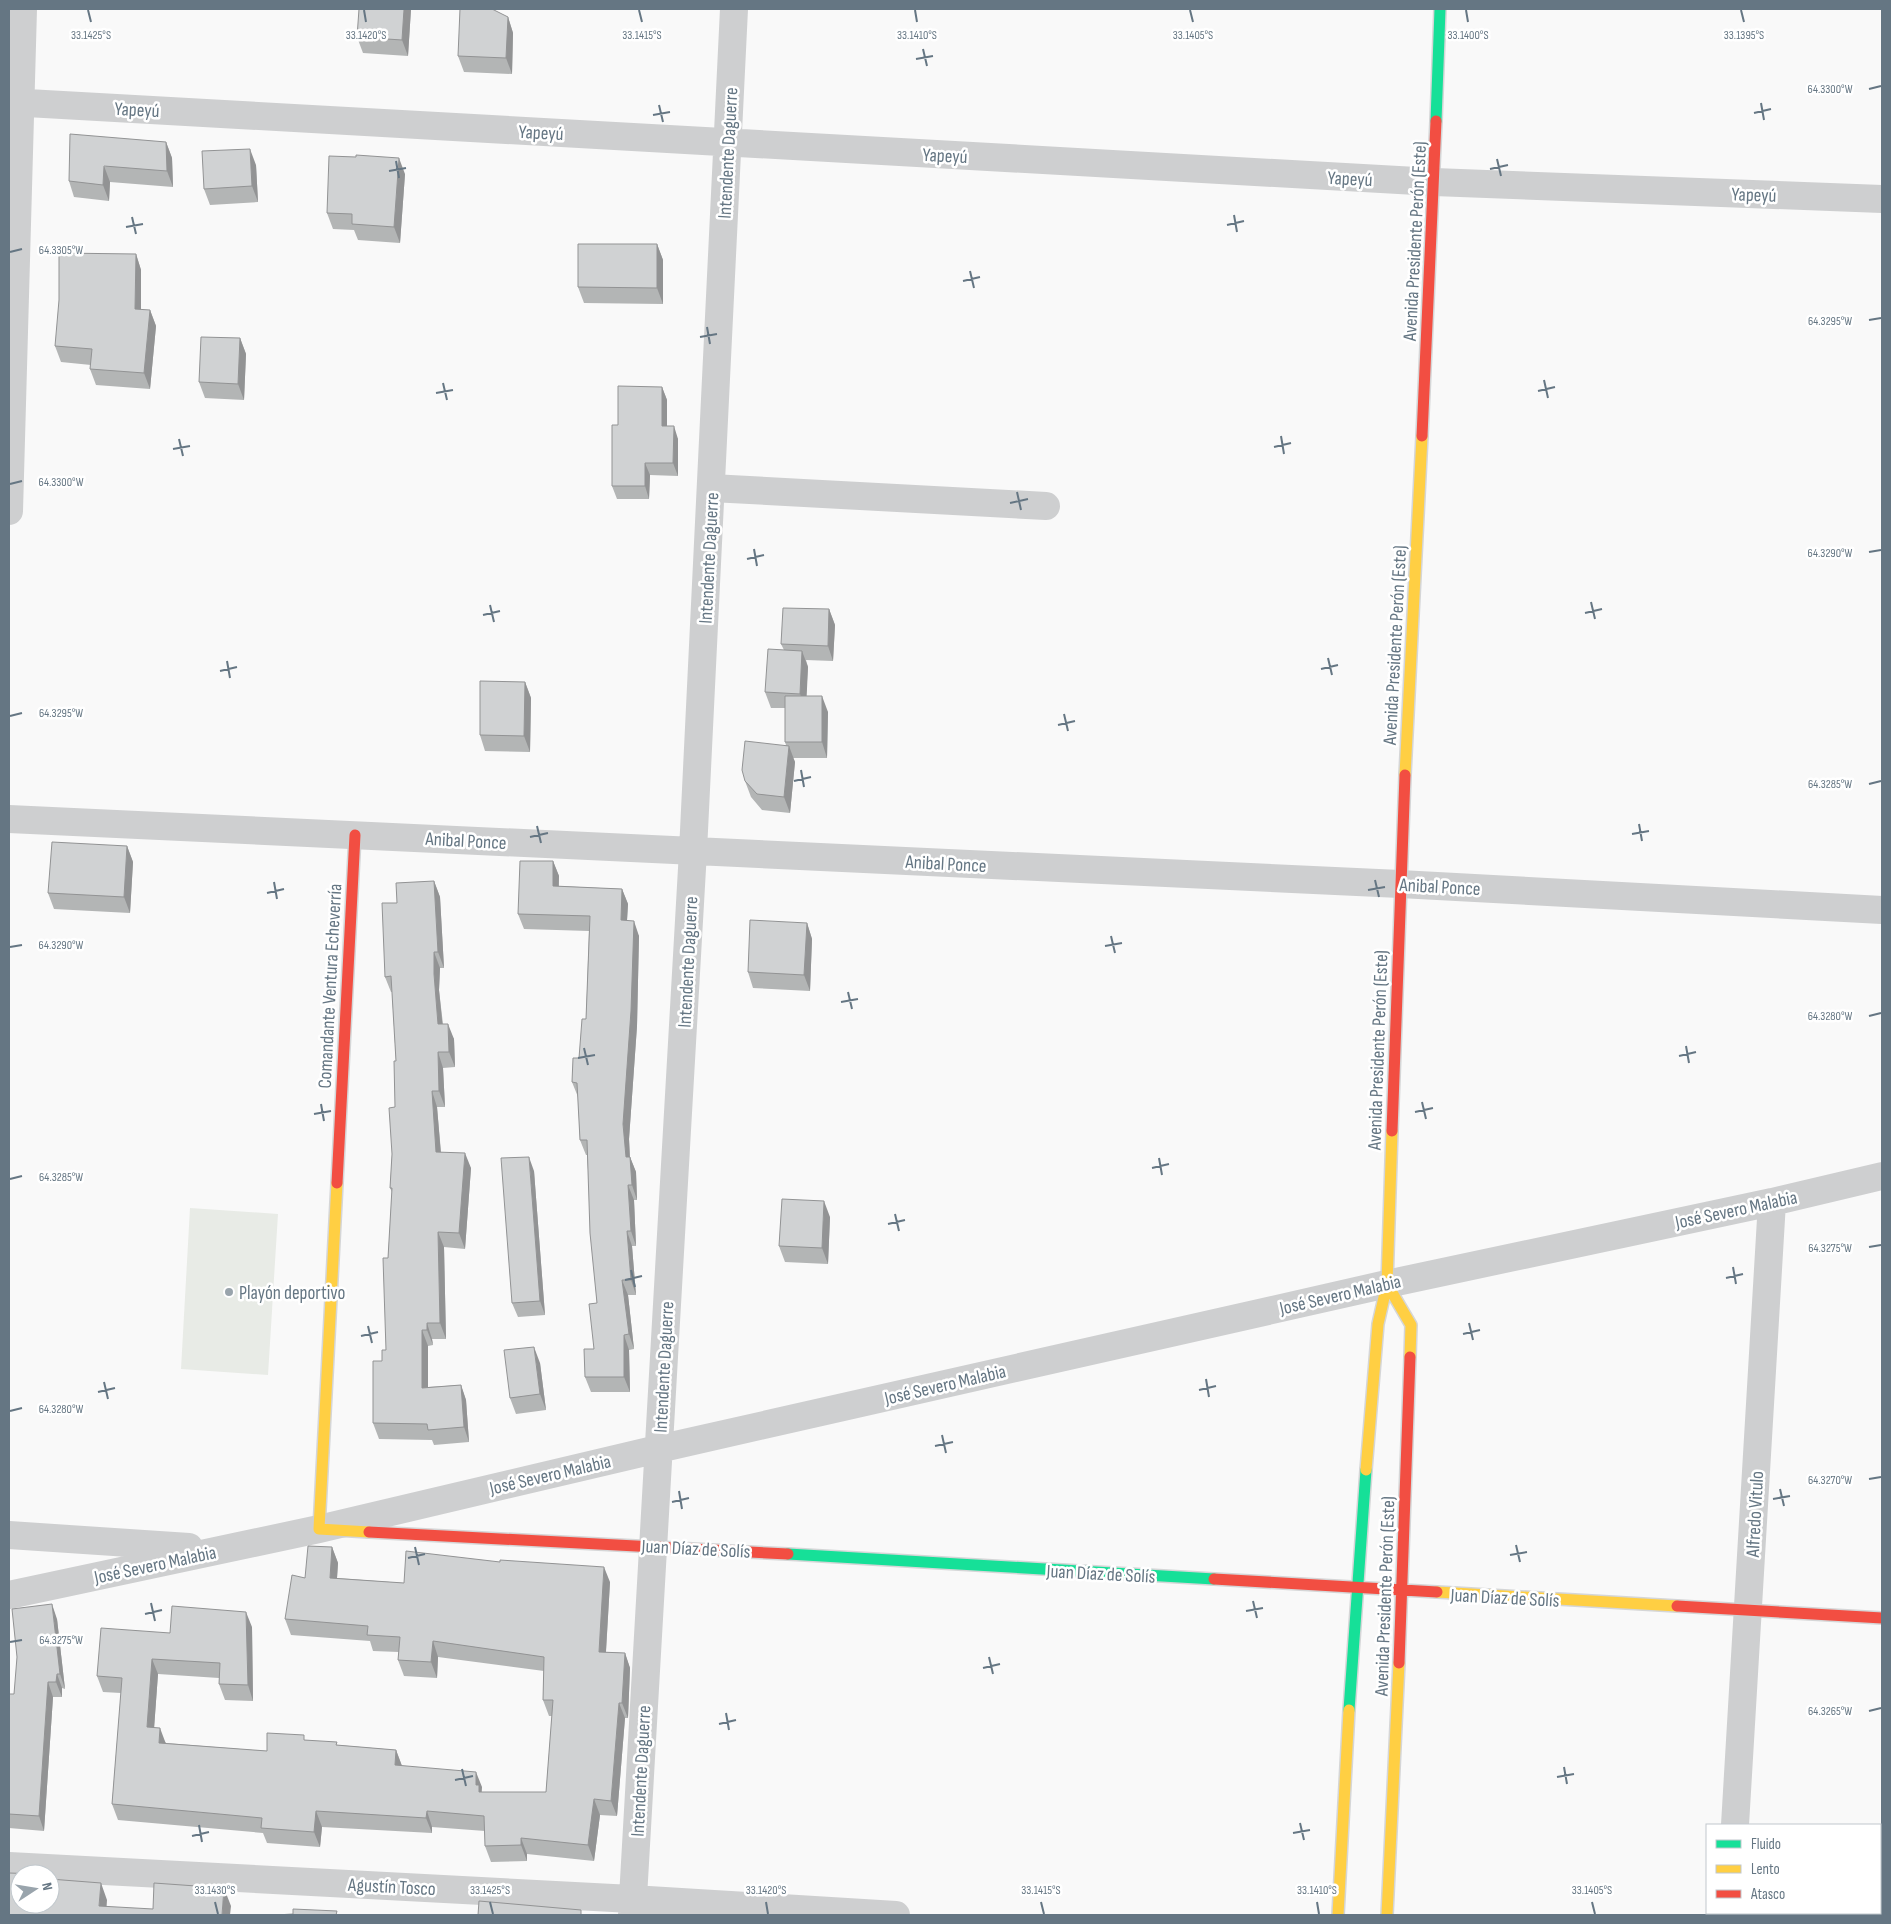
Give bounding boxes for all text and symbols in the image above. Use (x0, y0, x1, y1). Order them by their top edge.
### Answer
text: 33.1425°S (71, 28, 111, 43)
text: 33.1420°S (346, 28, 386, 43)
text: 33.1415°S (622, 28, 662, 43)
text: 33.1410°S (897, 28, 937, 43)
text: 33.1405°S (1173, 28, 1213, 43)
text: 33.1400°S (1447, 28, 1489, 43)
text: 33.1395°S (1724, 28, 1764, 43)
text: 64.3300°W (1808, 82, 1853, 97)
street label: Intendente Daguerre (714, 87, 743, 219)
street label: Yapeyú (114, 98, 160, 123)
street label: Yapeyú (518, 121, 564, 146)
street label: Avenida Presidente Perón (Este) (1399, 141, 1432, 343)
street label: Yapeyú (922, 144, 968, 169)
street label: Yapeyú (1327, 167, 1373, 192)
street label: Yapeyú (1731, 183, 1777, 208)
text: 64.3305°W (39, 243, 83, 258)
text: 64.3295°W (1808, 314, 1852, 329)
text: 64.3300°W (39, 475, 84, 490)
street label: Intendente Daguerre (695, 492, 724, 624)
street label: Avenida Presidente Perón (Este) (1379, 545, 1412, 747)
text: 64.3290°W (1808, 546, 1853, 561)
text: 64.3295°W (39, 706, 83, 721)
text: 64.3285°W (1808, 777, 1852, 792)
street label: Anibal Ponce (424, 828, 507, 855)
street label: Anibal Ponce (904, 851, 987, 878)
street label: Anibal Ponce (1398, 874, 1481, 901)
street label: Comandante Ventura Echeverría (314, 883, 347, 1089)
street label: Intendente Daguerre (674, 896, 703, 1028)
text: 64.3290°W (39, 938, 84, 953)
street label: Avenida Presidente Perón (Este) (1363, 950, 1393, 1151)
text: 64.3280°W (1808, 1009, 1853, 1024)
text: 64.3285°W (39, 1170, 83, 1185)
street label: José Severo Malabia (1672, 1186, 1799, 1235)
text: 64.3275°W (1808, 1241, 1852, 1256)
street label: José Severo Malabia (1276, 1270, 1403, 1321)
place label: Playón deportivo (239, 1282, 345, 1305)
marker: Playón deportivo (223, 1286, 235, 1298)
street label: Intendente Daguerre (650, 1301, 679, 1433)
street label: José Severo Malabia (881, 1360, 1008, 1411)
text: 64.3280°W (39, 1402, 84, 1417)
street label: José Severo Malabia (486, 1450, 613, 1501)
street label: Alfredo Vitulo (1742, 1470, 1769, 1559)
text: 64.3270°W (1808, 1473, 1852, 1488)
street label: Avenida Presidente Perón (Este) (1370, 1496, 1400, 1697)
street label: Juan Díaz de Solís (640, 1535, 751, 1564)
street label: José Severo Malabia (91, 1541, 218, 1590)
street label: Juan Díaz de Solís (1045, 1560, 1156, 1589)
street label: Juan Díaz de Solís (1449, 1584, 1560, 1613)
text: 64.3275°W (39, 1633, 83, 1648)
text: 64.3265°W (1808, 1704, 1852, 1719)
street label: Intendente Daguerre (627, 1705, 656, 1837)
legend (1706, 1824, 1881, 1914)
text: Fluido (1751, 1835, 1781, 1854)
text: Lento (1751, 1860, 1780, 1879)
north arrow (10, 1864, 60, 1914)
street label: Agustín Tosco (346, 1874, 436, 1901)
text: N (38, 1881, 56, 1892)
text: 33.1430°S (195, 1883, 235, 1898)
text: 33.1425°S (470, 1883, 510, 1898)
text: 33.1420°S (746, 1883, 786, 1898)
text: 33.1415°S (1021, 1883, 1061, 1898)
text: 33.1410°S (1297, 1883, 1337, 1898)
text: 33.1405°S (1572, 1883, 1612, 1898)
text: Atasco (1750, 1885, 1785, 1904)

